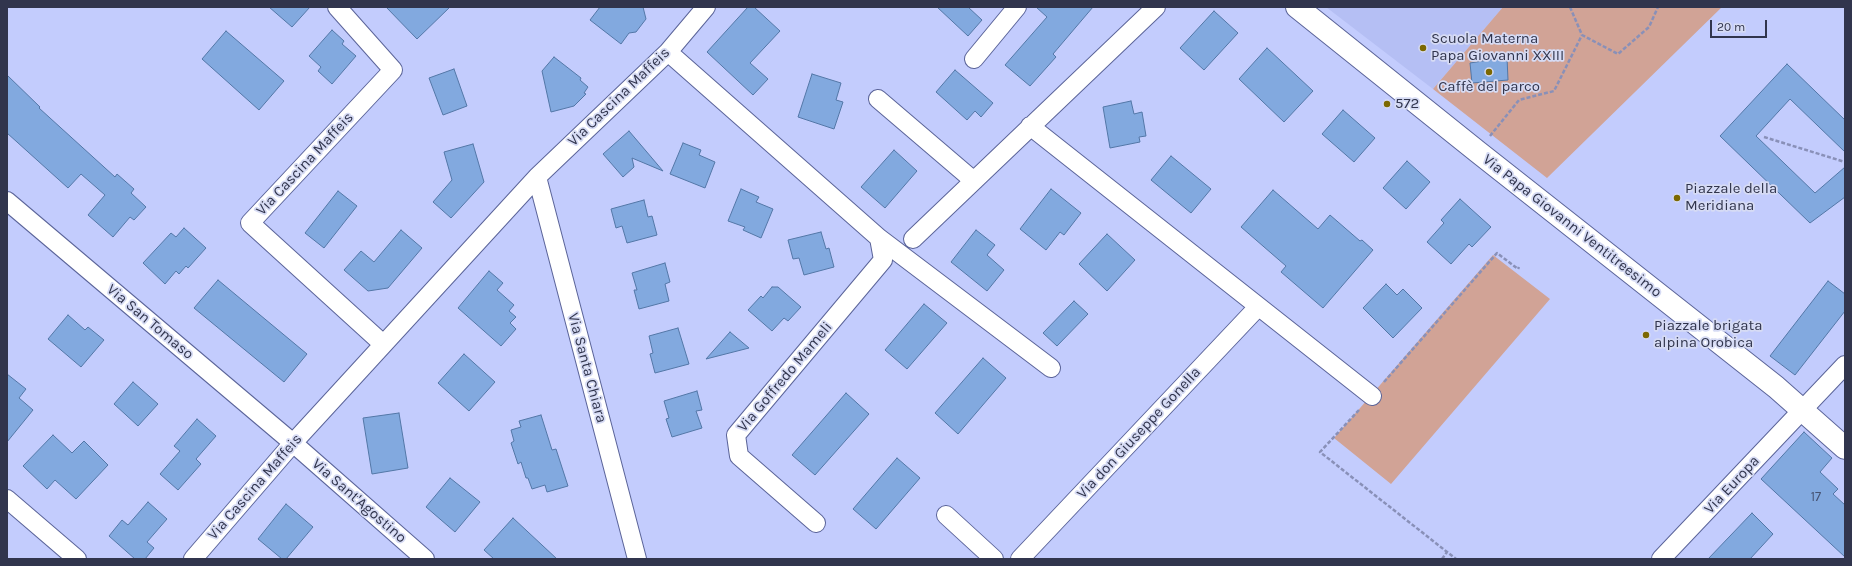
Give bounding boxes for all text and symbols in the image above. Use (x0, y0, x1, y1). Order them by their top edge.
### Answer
scale bar (1712, 12, 1769, 38)
text: 20 m (1717, 20, 1745, 34)
place label: Scuola Materna Papa Giovanni XXIII (1431, 30, 1564, 65)
marker: Scuola Materna Papa Giovanni XXIII (1418, 43, 1428, 53)
street label: Via Cascina Maffeis (564, 44, 674, 150)
marker: Caffè del parco (1484, 67, 1494, 77)
place label: Caffè del parco (1438, 78, 1540, 96)
place label: 572 (1395, 95, 1419, 113)
marker: 572 (1382, 99, 1392, 109)
street label: Via Cascina Maffeis (253, 109, 357, 219)
street label: Via Papa Giovanni Ventitreesimo (1479, 151, 1665, 301)
place label: Piazzale della Meridiana (1685, 180, 1777, 215)
marker: Piazzale della Meridiana (1672, 193, 1682, 203)
street label: Via San Tomaso (103, 281, 197, 363)
street label: Via Santa Chiara (564, 311, 610, 425)
place label: Piazzale brigata alpina Orobica (1654, 317, 1762, 352)
street label: Via Goffredo Mameli (734, 318, 836, 436)
marker: Piazzale brigata alpina Orobica (1641, 330, 1651, 340)
street label: Via don Giuseppe Gonella (1073, 363, 1205, 503)
street label: Via Cascina Maffeis (204, 430, 306, 544)
street label: Via Europa (1701, 452, 1763, 518)
street label: Via Sant'Agostino (308, 455, 410, 547)
house number: 17 (1811, 489, 1821, 505)

